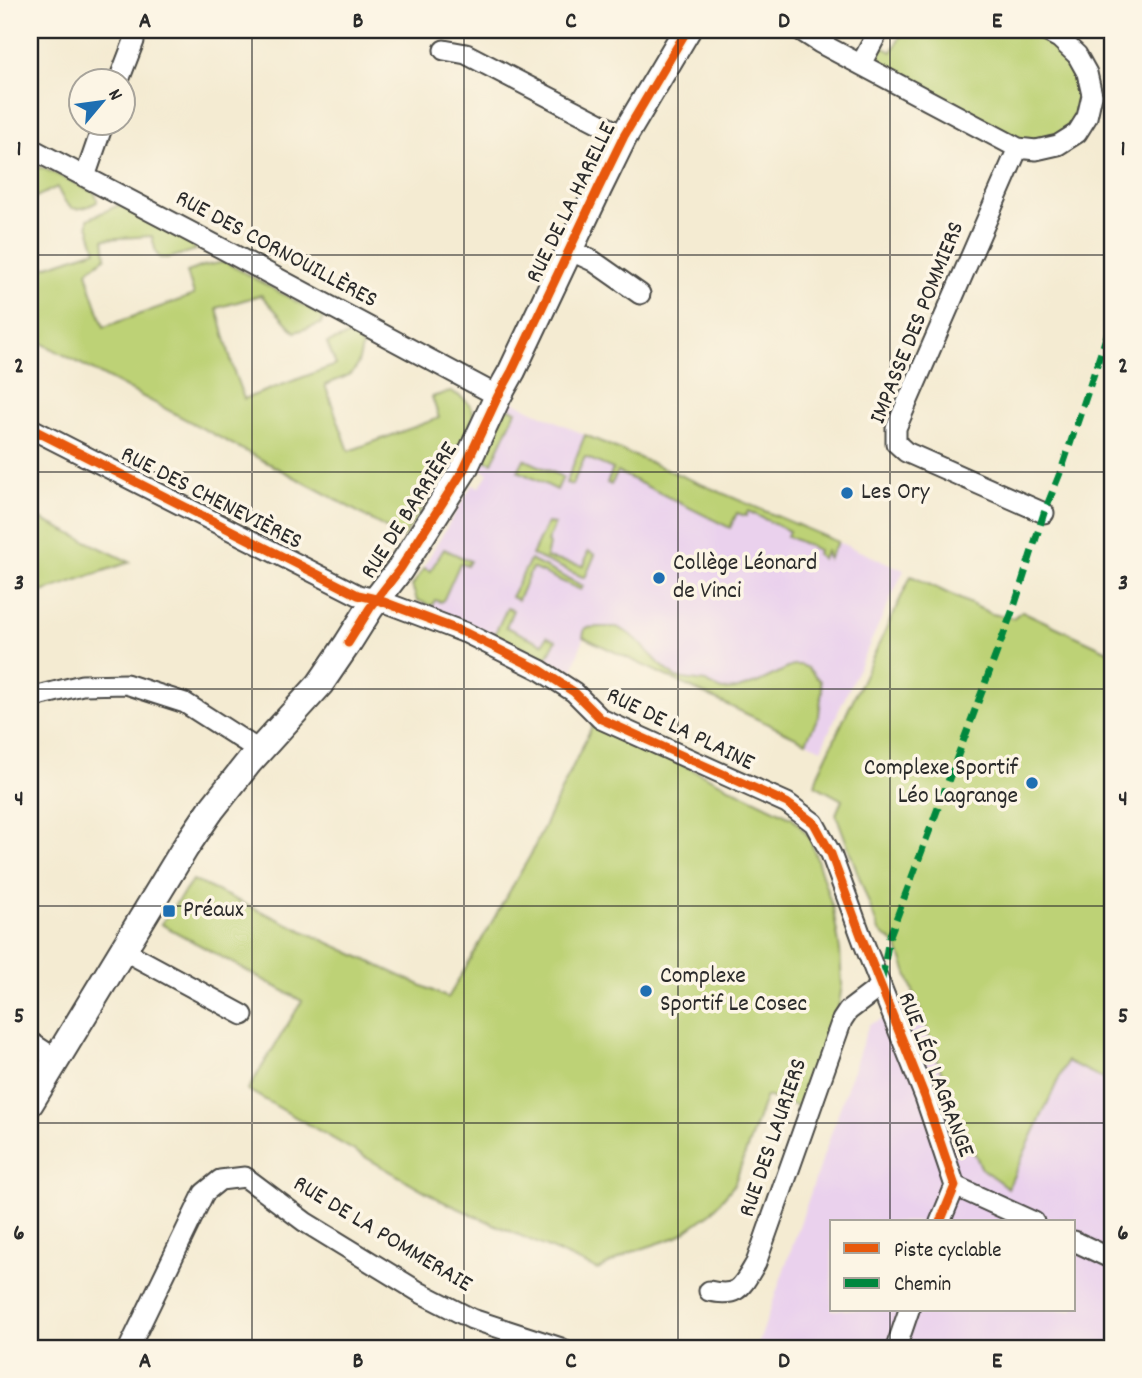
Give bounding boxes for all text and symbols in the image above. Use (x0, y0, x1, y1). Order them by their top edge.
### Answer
text: A (139, 6, 151, 39)
text: B (353, 6, 364, 39)
text: C (565, 6, 577, 39)
text: D (778, 6, 790, 39)
text: E (992, 6, 1003, 39)
north arrow (66, 66, 136, 136)
text: N (100, 85, 128, 106)
street label: RUE DE LA HARELLE (518, 117, 626, 289)
text: 1 (16, 134, 22, 167)
text: 1 (1120, 134, 1126, 167)
street label: RUE DES CORNOUILLÈRES (169, 182, 383, 318)
street label: IMPASSE DES POMMIERS (862, 217, 974, 429)
text: 2 (14, 351, 24, 384)
text: 2 (1118, 351, 1128, 384)
street label: RUE DE BARRIÈRE (353, 436, 467, 586)
street label: RUE DES CHENEVIÈRES (114, 438, 308, 560)
place label: Les Ory (861, 476, 931, 510)
marker: Les Ory (839, 485, 855, 501)
place label: Collège Léonard de Vinci (673, 547, 817, 609)
text: 3 (14, 568, 24, 601)
text: 3 (1118, 568, 1128, 601)
marker: Collège Léonard de Vinci (651, 570, 667, 586)
street label: RUE DE LA PLAINE (600, 679, 760, 781)
place label: Complexe Sportif Léo Lagrange (864, 752, 1019, 814)
marker: Complexe Sportif Léo Lagrange (1024, 775, 1040, 791)
text: 4 (14, 784, 24, 817)
text: 4 (1118, 784, 1128, 817)
place label: Préaux (183, 894, 244, 928)
marker: Préaux (161, 903, 177, 919)
place label: Complexe Sportif Le Cosec (660, 960, 807, 1022)
marker: Complexe Sportif Le Cosec (638, 983, 654, 999)
street label: RUE LÉO LAGRANGE (888, 988, 982, 1163)
text: 5 (14, 1001, 24, 1034)
text: 5 (1118, 1001, 1128, 1034)
street label: RUE DES LAURIERS (731, 1054, 817, 1222)
street label: RUE DE LA POMMERAIE (286, 1168, 478, 1302)
text: 6 (13, 1218, 25, 1251)
text: 6 (1117, 1218, 1129, 1251)
legend (830, 1220, 1076, 1312)
text: Piste cyclable (894, 1237, 1002, 1267)
text: Chemin (894, 1271, 951, 1301)
text: A (139, 1346, 151, 1378)
text: B (353, 1346, 364, 1378)
text: C (565, 1346, 577, 1378)
text: D (778, 1346, 790, 1378)
text: E (992, 1346, 1003, 1378)

